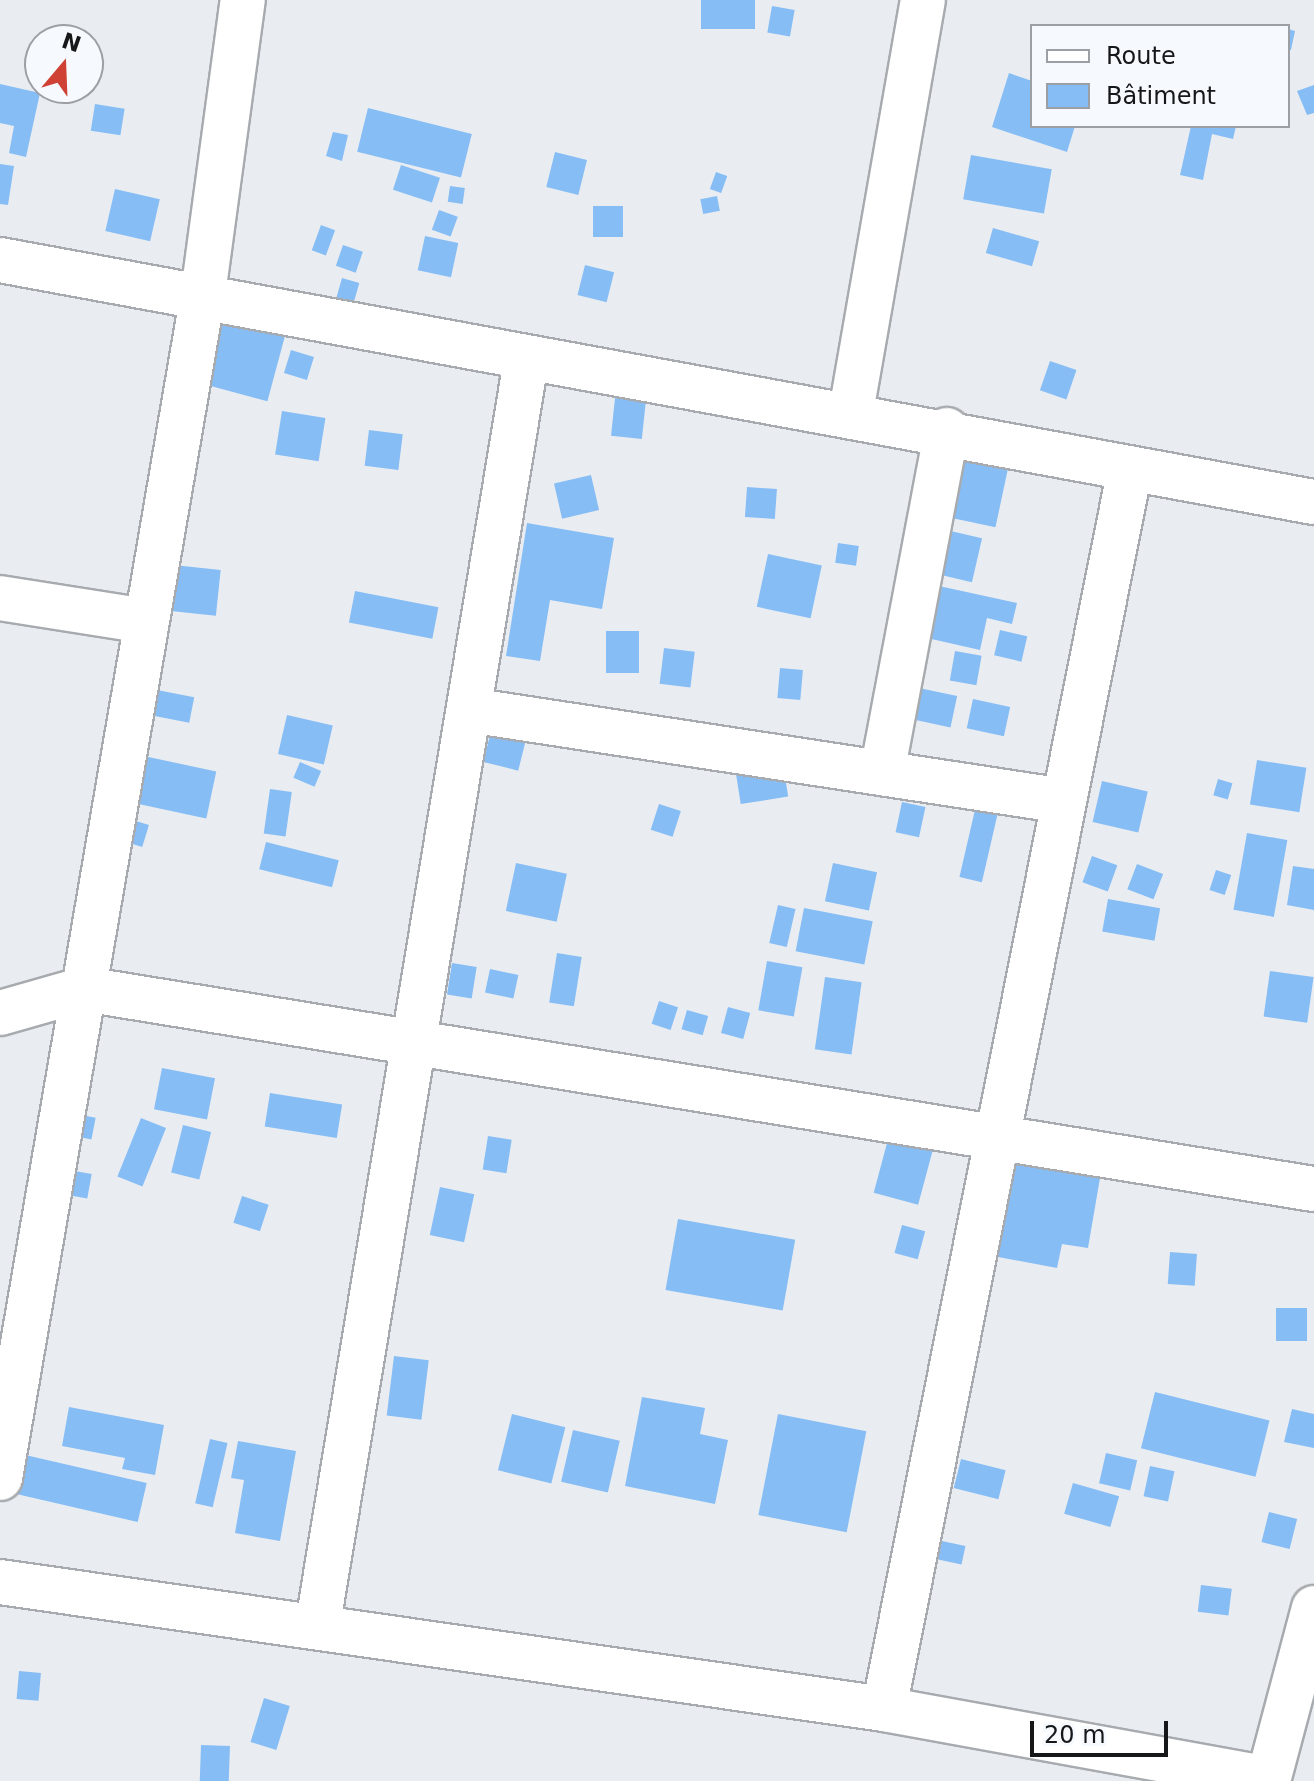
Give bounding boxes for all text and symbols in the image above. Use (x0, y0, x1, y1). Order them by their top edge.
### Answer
north arrow (24, 24, 104, 104)
legend (1030, 24, 1290, 128)
text: N (59, 28, 84, 58)
text: Route (1106, 42, 1176, 70)
text: Bâtiment (1106, 82, 1216, 110)
scale bar (1034, 1705, 1172, 1755)
text: 20 m (1044, 1721, 1106, 1749)

